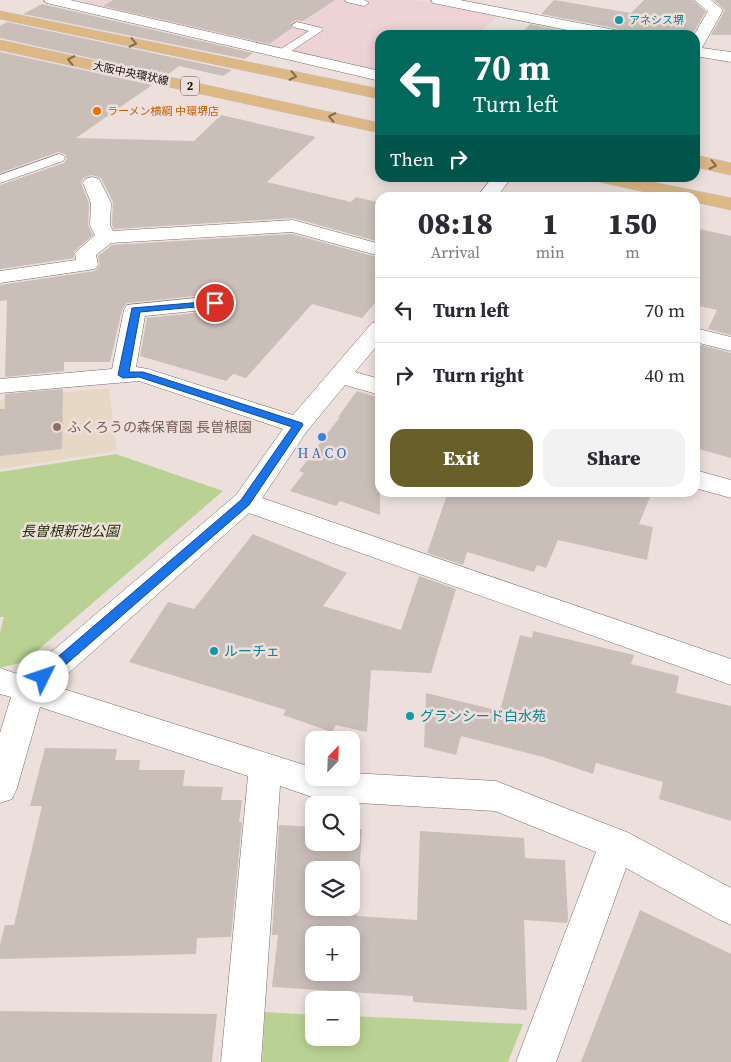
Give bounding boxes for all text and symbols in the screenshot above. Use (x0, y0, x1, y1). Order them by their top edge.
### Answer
place label: アネシス堺 (629, 13, 684, 28)
marker: アネシス堺 (613, 14, 625, 26)
one-way arrow (129, 37, 138, 48)
text: 70 m (473, 44, 550, 92)
icon: left (390, 50, 455, 115)
one-way arrow (67, 55, 76, 66)
street label: 大阪中央環状線 (92, 58, 170, 89)
one-way arrow (288, 70, 297, 81)
road number: 2 (181, 76, 199, 95)
text: Turn left (473, 89, 558, 119)
place label: ラーメン横綱 中環堺店 (107, 104, 219, 119)
marker: ラーメン横綱 中環堺店 (91, 105, 103, 117)
one-way arrow (328, 113, 337, 123)
icon: right (444, 145, 472, 173)
text: Then (390, 146, 434, 172)
one-way arrow (709, 159, 717, 170)
text: 08:18 (418, 203, 493, 244)
text: 1 (542, 203, 559, 244)
text: 150 (608, 203, 657, 244)
text: Arrival (431, 241, 480, 263)
text: min (536, 241, 565, 263)
text: m (625, 241, 640, 263)
pin (194, 282, 236, 324)
icon: arrive (201, 289, 229, 317)
icon: left (390, 296, 418, 324)
text: Turn left (433, 297, 509, 323)
text: 70 m (644, 297, 685, 323)
icon: right (390, 361, 418, 389)
text: Turn right (433, 362, 524, 388)
text: 40 m (644, 362, 685, 388)
place label: ふくろうの森保育園 長曽根園 (67, 417, 252, 437)
marker: ふくろうの森保育園 長曽根園 (51, 421, 63, 433)
button: Exit (390, 429, 533, 487)
button: Share (543, 429, 685, 487)
marker: H A C O (316, 431, 328, 443)
place label: H A C O (298, 443, 347, 463)
park label: 長曽根新池公園 (21, 521, 121, 541)
place label: ルーチェ (224, 641, 280, 661)
marker: ルーチェ (208, 645, 220, 657)
position arrow (16, 650, 68, 702)
place label: グランシード白水苑 (420, 706, 546, 726)
marker: グランシード白水苑 (404, 710, 416, 722)
north arrow (305, 731, 360, 786)
map controls (305, 731, 360, 1046)
button: search (305, 796, 360, 851)
button: layers (305, 861, 360, 916)
button: + (305, 926, 360, 981)
button: − (305, 991, 360, 1046)

